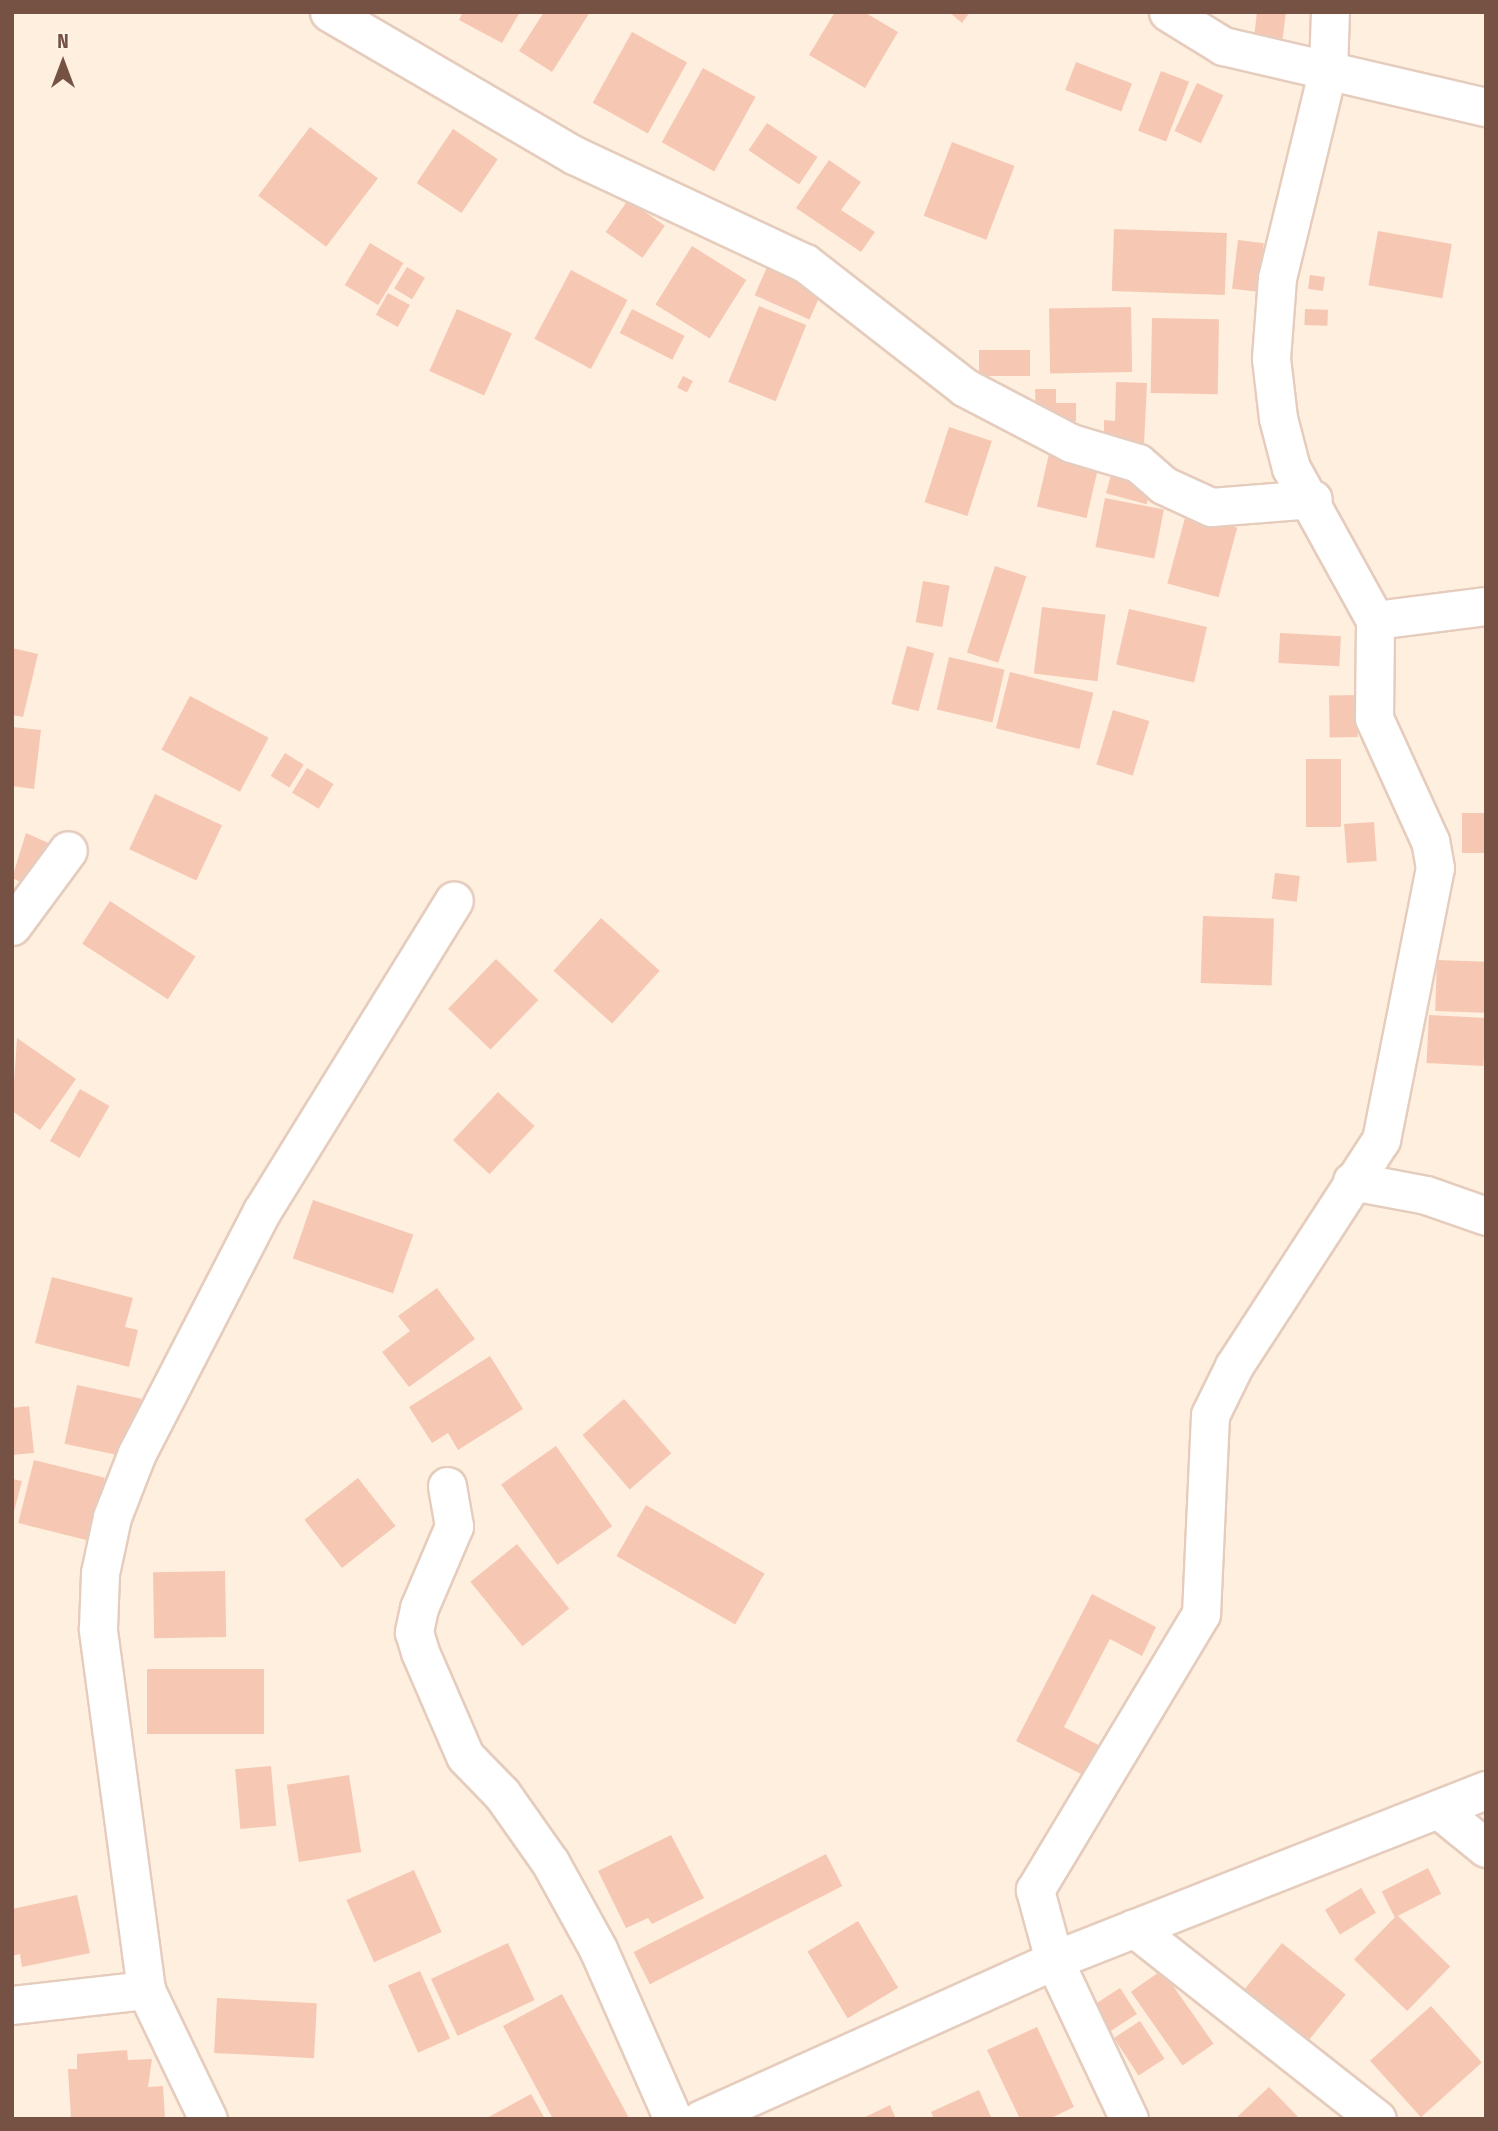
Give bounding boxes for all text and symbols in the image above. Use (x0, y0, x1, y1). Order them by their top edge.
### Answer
north arrow (28, 28, 98, 98)
text: N (57, 30, 69, 53)

